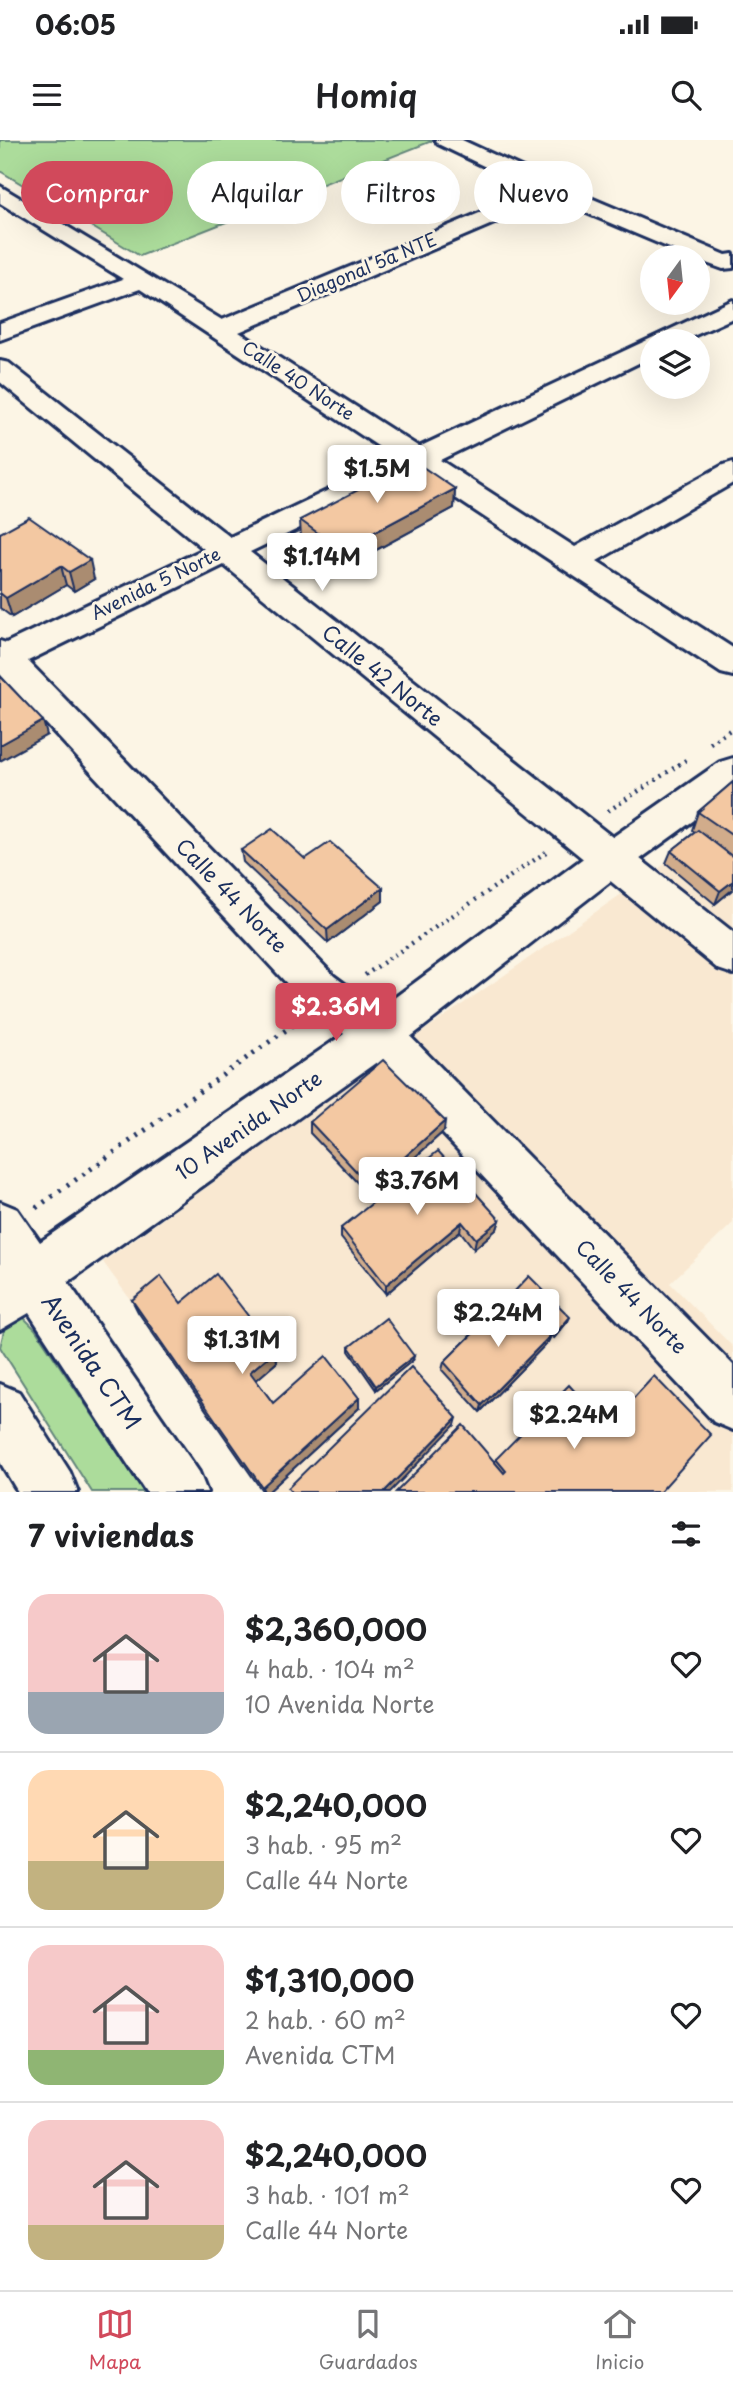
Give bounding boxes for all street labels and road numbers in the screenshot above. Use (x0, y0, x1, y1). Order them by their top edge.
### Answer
street label: Diagonal 5a NTE (292, 225, 441, 308)
street label: Calle 40 Norte (237, 333, 360, 426)
street label: Avenida 5 Norte (86, 540, 225, 626)
street label: Calle 42 Norte (316, 616, 451, 733)
street label: Calle 44 Norte (169, 830, 296, 959)
street label: 10 Avenida Norte (168, 1062, 328, 1187)
street label: Calle 44 Norte (569, 1231, 696, 1360)
street label: Avenida CTM (34, 1286, 151, 1436)

